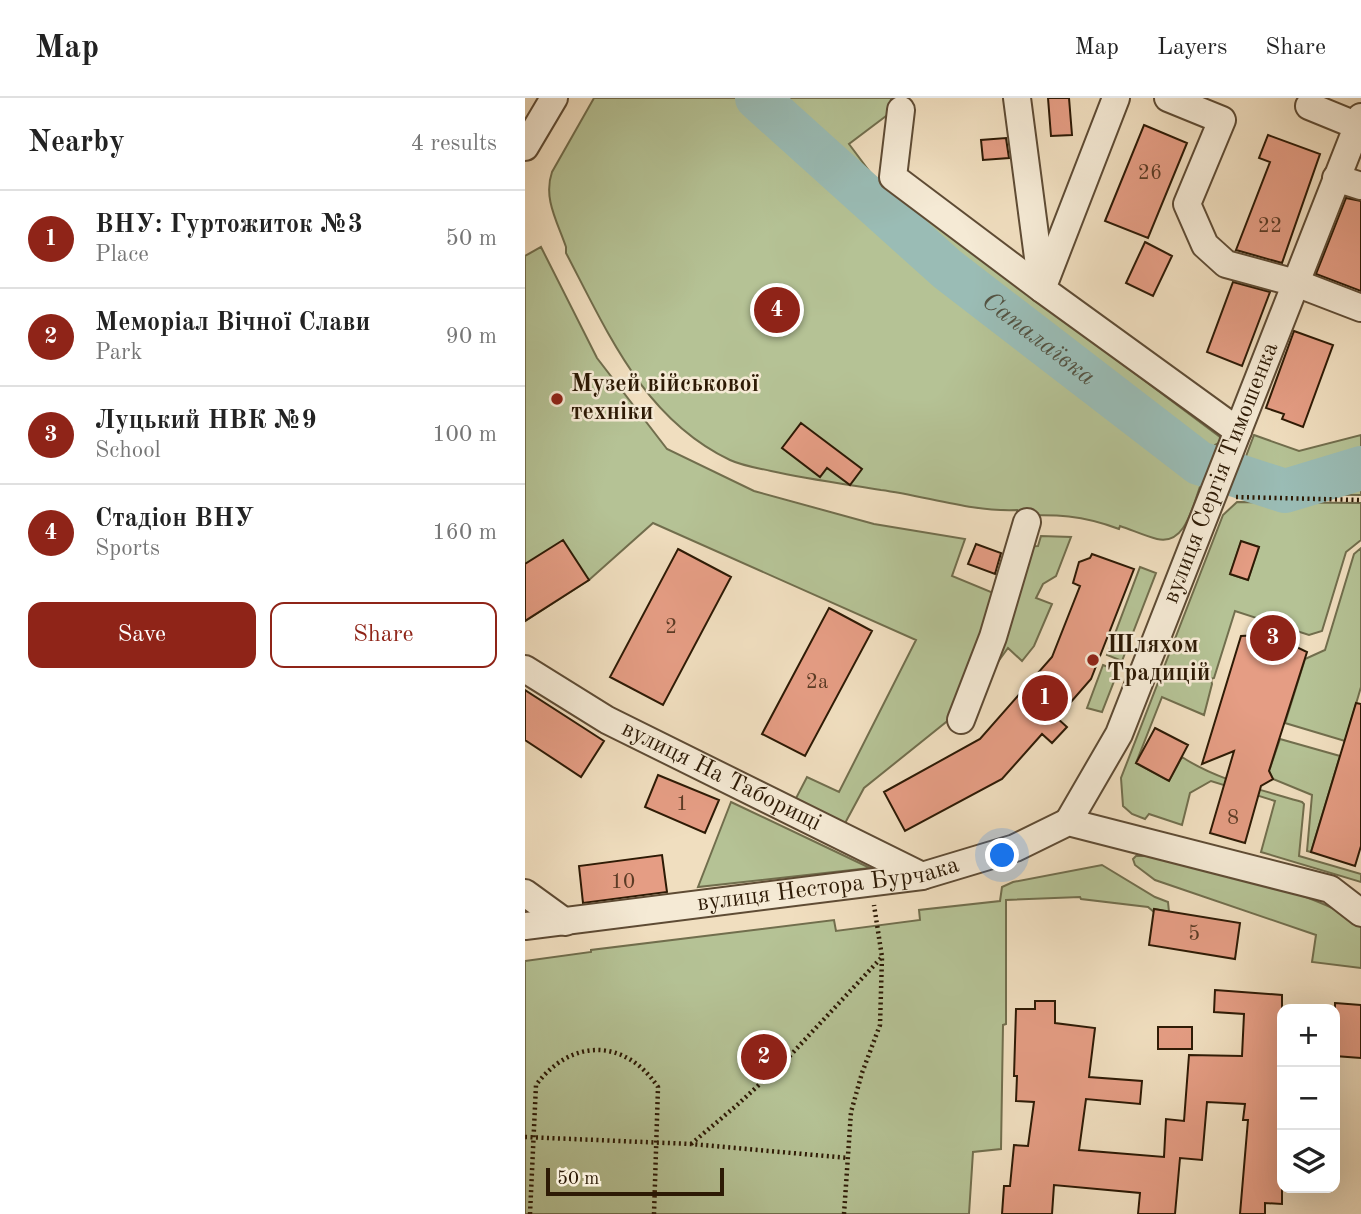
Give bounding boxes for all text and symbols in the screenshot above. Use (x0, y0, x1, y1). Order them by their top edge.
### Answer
text: Map (35, 32, 99, 65)
text: Map (1075, 36, 1119, 60)
text: Layers (1157, 36, 1227, 60)
text: Share (1265, 36, 1326, 60)
text: Nearby (28, 128, 125, 158)
text: 4 results (411, 132, 497, 155)
house number: 26 (1138, 163, 1162, 184)
text: ВНУ: Гуртожиток №3 (95, 212, 363, 238)
house number: 22 (1258, 216, 1282, 237)
text: 1 (44, 227, 58, 250)
text: 50 m (446, 227, 497, 250)
text: Place (95, 243, 149, 266)
pin: 4 (754, 284, 800, 336)
water label: Сапалаївка (977, 288, 1100, 391)
text: Меморіал Вічної Слави (95, 310, 370, 336)
text: 2 (44, 325, 58, 348)
text: 90 m (446, 325, 497, 348)
street label: вулиця Сергія Тимошенка (1159, 339, 1283, 607)
text: Park (95, 341, 142, 364)
place label: Музей військової техніки (571, 373, 759, 425)
marker: Музей військової техніки (549, 391, 565, 407)
text: Луцький НВК №9 (95, 408, 317, 434)
text: 3 (44, 423, 58, 446)
text: 100 m (432, 423, 497, 446)
text: School (95, 439, 161, 462)
text: Стадіон ВНУ (95, 506, 254, 532)
text: 4 (44, 521, 58, 544)
text: 160 m (432, 521, 497, 544)
text: Sports (95, 537, 160, 560)
button: Save (28, 602, 256, 668)
button: Share (270, 602, 497, 668)
pin: 3 (1250, 612, 1296, 664)
house number: 2 (665, 617, 677, 638)
place label: Шляхом Традицій (1107, 634, 1211, 686)
marker: Шляхом Традицій (1085, 652, 1101, 668)
house number: 2а (806, 672, 828, 693)
pin: 1 (1022, 672, 1068, 724)
street label: вулиця На Таборищі (618, 717, 825, 836)
house number: 1 (676, 794, 688, 815)
house number: 8 (1227, 808, 1239, 829)
your location (985, 838, 1019, 872)
street label: вулиця Нестора Бурчака (696, 853, 962, 916)
house number: 10 (611, 872, 635, 893)
house number: 5 (1188, 924, 1200, 945)
map controls (1277, 1004, 1340, 1193)
button: + (1277, 1004, 1340, 1067)
pin: 2 (741, 1031, 787, 1083)
button: − (1277, 1067, 1340, 1130)
button: layers (1277, 1130, 1340, 1193)
scale bar (546, 1165, 725, 1197)
text: 50 m (557, 1170, 599, 1189)

